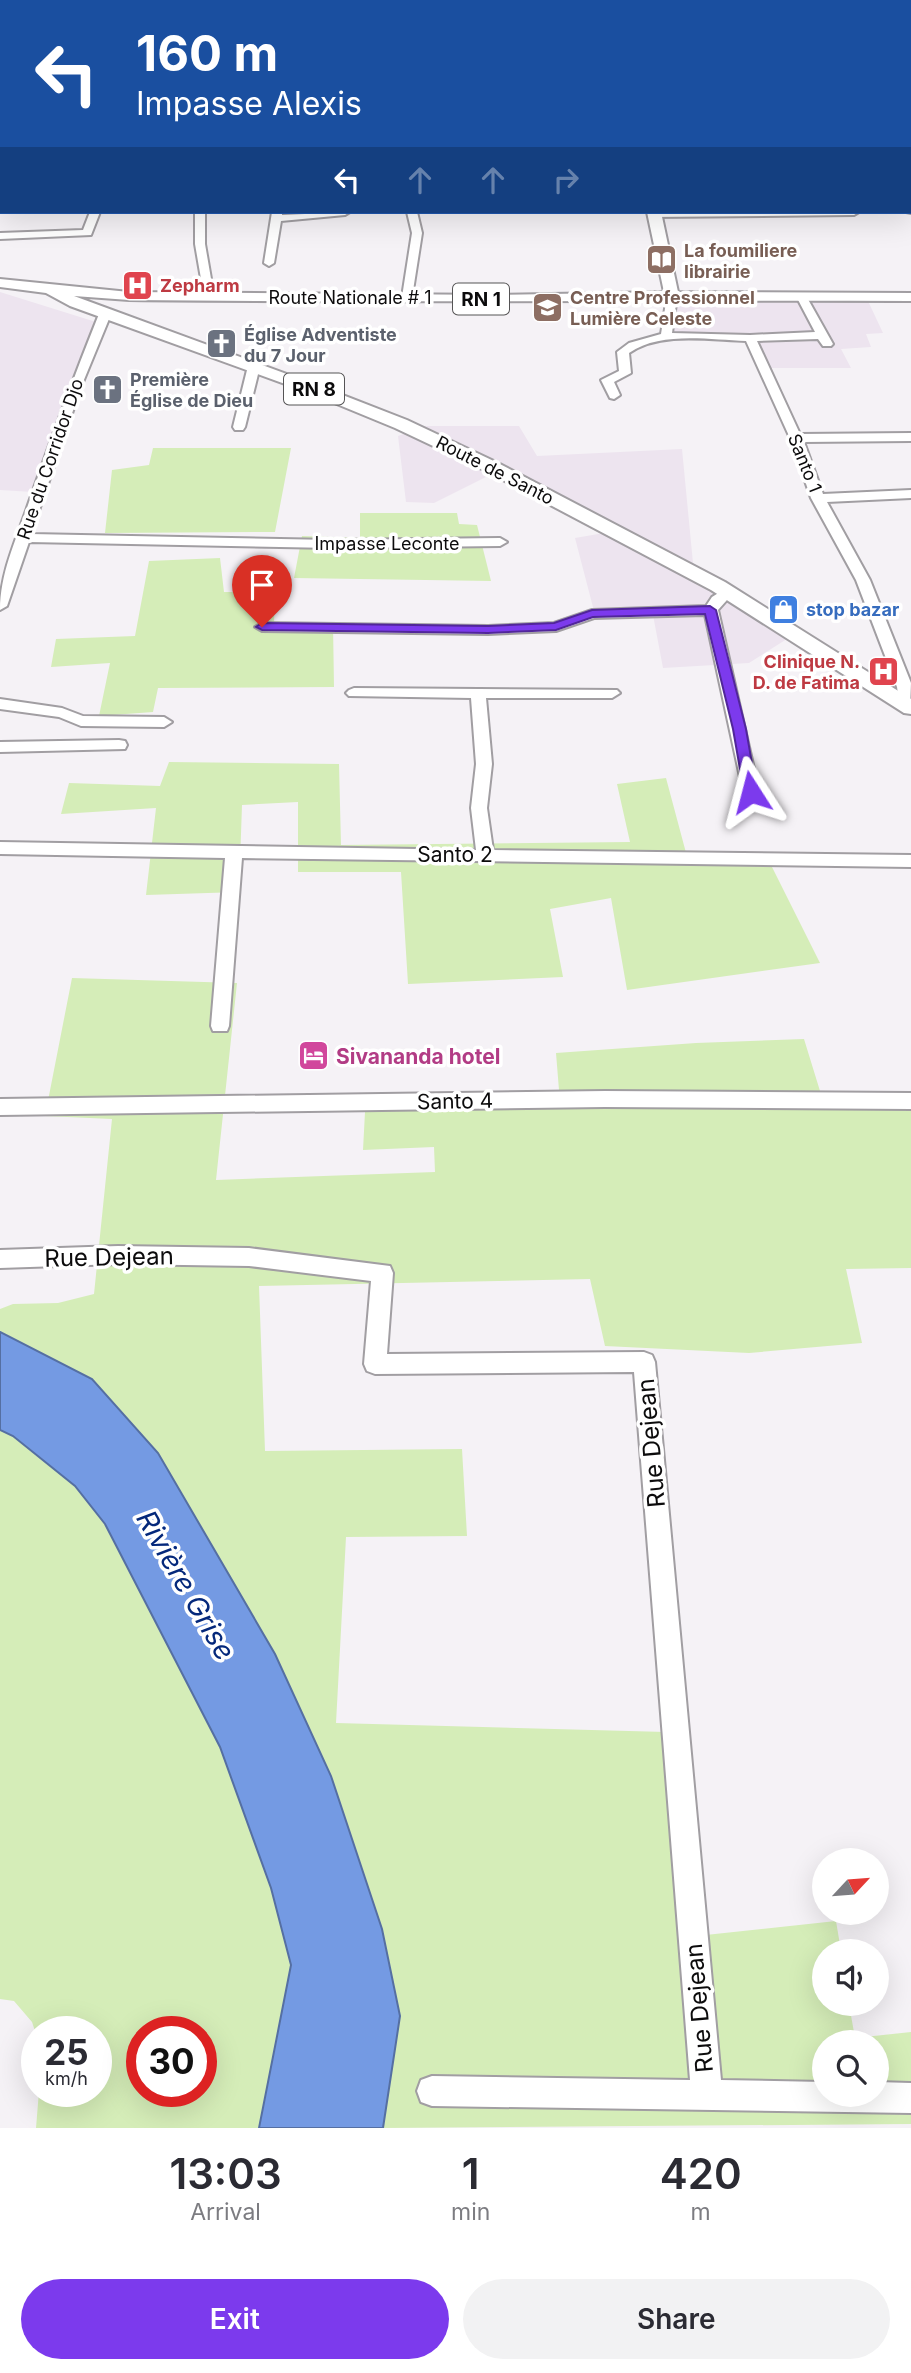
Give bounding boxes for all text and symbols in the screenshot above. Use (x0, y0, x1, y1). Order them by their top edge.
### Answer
text: 160 m (136, 24, 278, 83)
icon: left (21, 28, 112, 119)
text: Impasse Alexis (136, 84, 362, 123)
icon: left (328, 161, 366, 199)
icon: ahead (401, 161, 439, 199)
icon: ahead (474, 161, 512, 199)
icon: right (547, 161, 585, 199)
place label: La foumiliere librairie (684, 240, 798, 282)
library icon: La foumiliere librairie (644, 243, 678, 277)
hospital icon: Zepharm (120, 268, 154, 302)
place label: Zepharm (160, 275, 240, 296)
road number: RN 1 (453, 284, 509, 314)
street label: Route Nationale # 1 (268, 287, 432, 308)
place label: Centre Professionnel Lumière Celeste (570, 287, 755, 329)
school or university icon: Centre Professionnel Lumière Celeste (530, 290, 564, 324)
place label: Église Adventiste du 7 Jour (244, 324, 397, 366)
church icon: Église Adventiste du 7 Jour (204, 327, 238, 361)
place label: Première Église de Dieu (130, 369, 253, 411)
church icon: Première Église de Dieu (90, 372, 124, 406)
road number: RN 8 (284, 374, 344, 404)
street label: Rue du Corridor Djo (13, 376, 87, 542)
street label: Route de Santo (433, 431, 557, 509)
street label: Santo 1 (784, 431, 826, 495)
street label: Impasse Leconte (314, 533, 460, 554)
pin (232, 555, 292, 627)
icon: arrive (243, 566, 281, 604)
shop icon: stop bazar (766, 592, 800, 626)
place label: stop bazar (806, 599, 899, 620)
place label: Clinique N. D. de Fatima (753, 651, 860, 693)
hospital icon: Clinique N. D. de Fatima (866, 654, 900, 688)
position arrow (714, 755, 788, 829)
street label: Santo 2 (417, 842, 493, 867)
hotel icon: Sivananda hotel (296, 1039, 330, 1073)
place label: Sivananda hotel (336, 1044, 500, 1069)
street label: Santo 4 (417, 1088, 493, 1114)
street label: Rue Dejean (44, 1241, 174, 1273)
street label: Rue Dejean (631, 1377, 671, 1509)
water label: Rivière Grise (130, 1504, 242, 1666)
north arrow (812, 1848, 889, 1925)
map controls (812, 1848, 889, 2107)
button: sound (812, 1939, 889, 2016)
street label: Rue Dejean (679, 1942, 719, 2074)
speed limit sign: 30 (126, 2016, 217, 2107)
button: search (812, 2030, 889, 2107)
text: 25 (44, 2031, 89, 2073)
text: km/h (45, 2068, 88, 2089)
text: 13:03 (169, 2148, 282, 2199)
text: 1 (462, 2148, 480, 2199)
text: 420 (660, 2148, 742, 2199)
text: Arrival (190, 2198, 261, 2226)
text: min (451, 2198, 490, 2226)
text: m (691, 2198, 711, 2226)
button: Exit (21, 2279, 449, 2359)
button: Share (463, 2279, 890, 2359)

